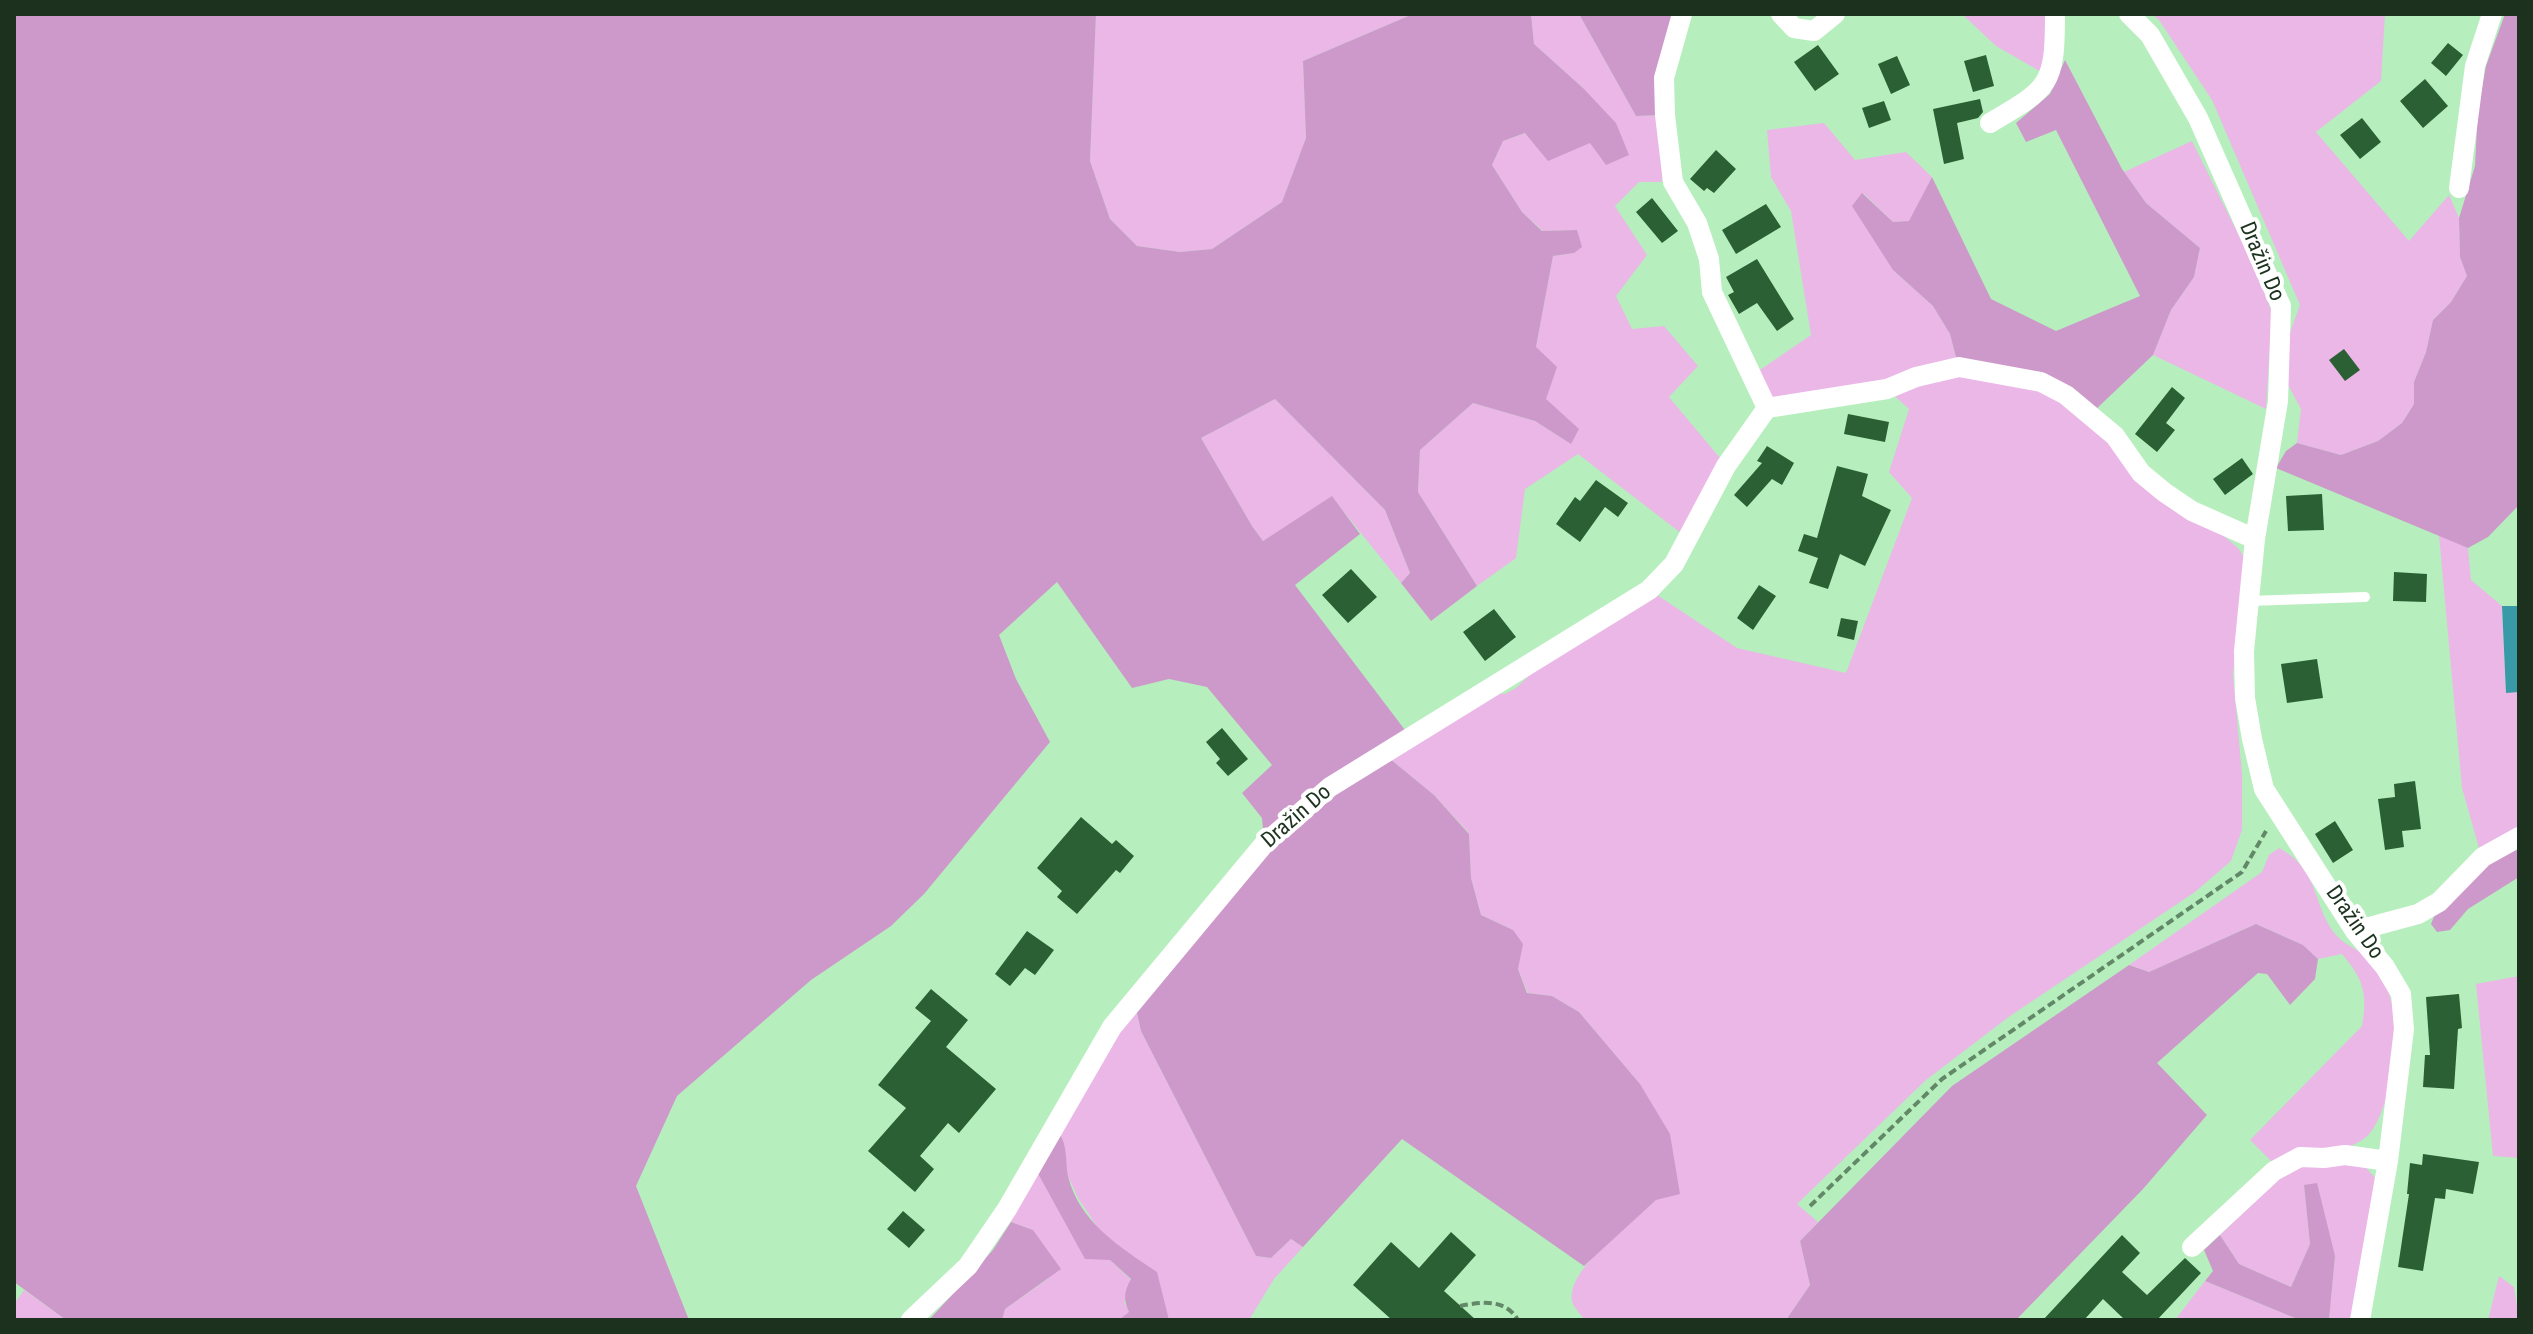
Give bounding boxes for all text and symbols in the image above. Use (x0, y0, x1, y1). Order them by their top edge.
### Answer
street label: Dražin Do (2233, 218, 2289, 306)
street label: Dražin Do (1257, 780, 1337, 854)
street label: Dražin Do (2319, 881, 2389, 965)

